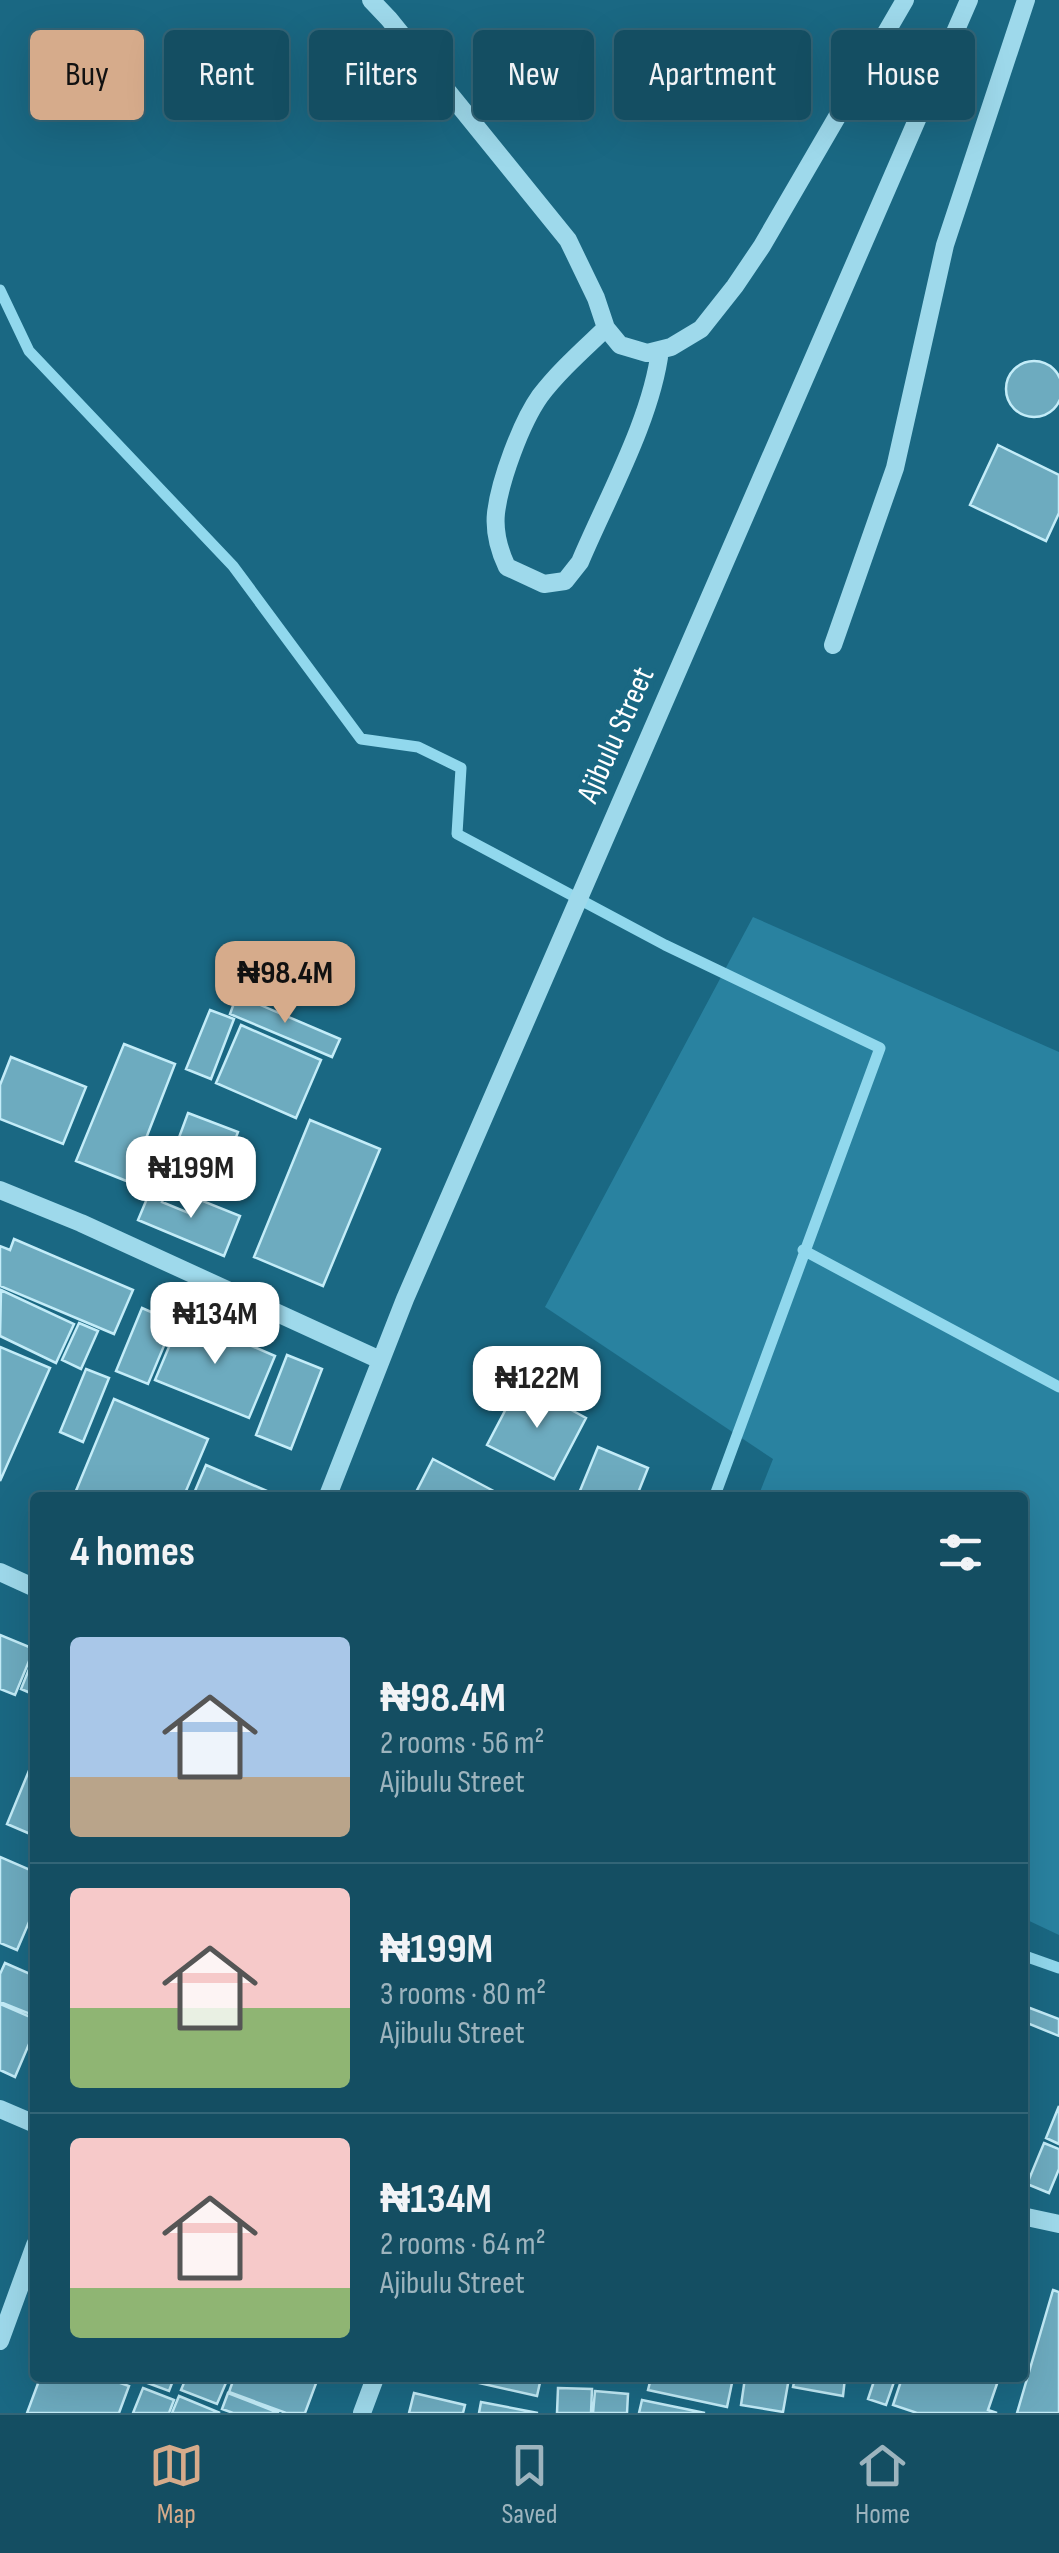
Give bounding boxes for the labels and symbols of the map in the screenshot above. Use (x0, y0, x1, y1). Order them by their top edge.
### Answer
street label: Ajibulu Street (568, 661, 663, 810)
pin: ₦98.4M (204, 941, 366, 1026)
pin: ₦199M (121, 1136, 261, 1221)
pin: ₦134M (145, 1282, 285, 1367)
pin: ₦122M (467, 1346, 607, 1431)

